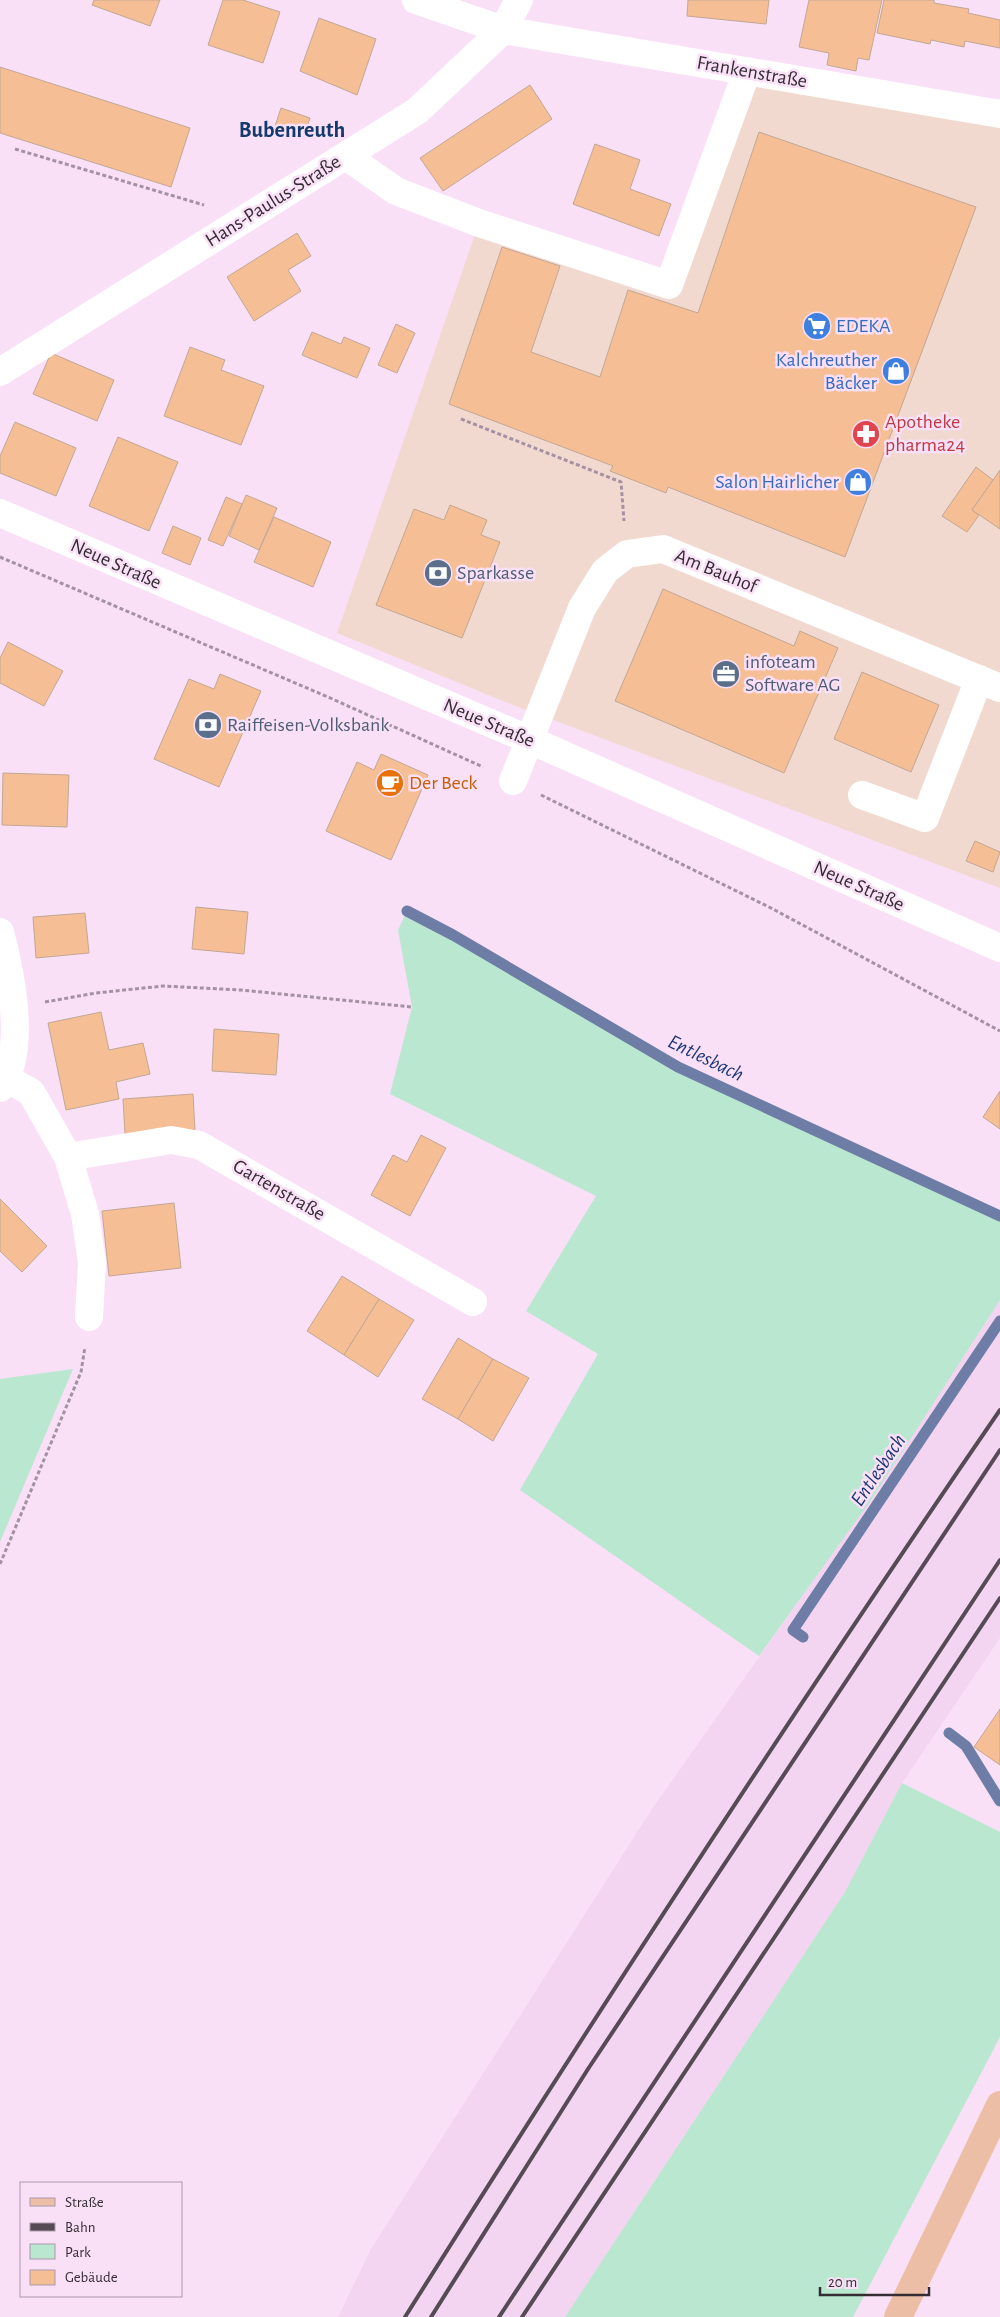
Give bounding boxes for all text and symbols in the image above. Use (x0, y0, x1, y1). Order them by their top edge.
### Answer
street label: Frankenstraße (695, 52, 809, 92)
district label: Bubenreuth (239, 119, 345, 141)
street label: Hans-Paulus-Straße (202, 151, 344, 251)
supermarket icon: EDEKA (802, 311, 832, 341)
place label: EDEKA (836, 316, 891, 336)
place label: Kalchreuther Bäcker (776, 350, 878, 393)
shop icon: Kalchreuther Bäcker (881, 356, 911, 386)
place label: Apotheke pharma24 (885, 412, 965, 455)
pharmacy icon: Apotheke pharma24 (851, 419, 881, 449)
shop icon: Salon Hairlicher (843, 467, 873, 497)
place label: Salon Hairlicher (715, 472, 840, 492)
street label: Neue Straße (68, 535, 164, 593)
street label: Am Bauhof (672, 545, 761, 597)
bank icon: Sparkasse (423, 558, 453, 588)
place label: Sparkasse (457, 563, 534, 583)
place label: infoteam Software AG (745, 652, 841, 695)
office icon: infoteam Software AG (711, 659, 741, 689)
street label: Neue Straße (441, 695, 537, 751)
bank icon: Raiffeisen-Volksbank (193, 710, 223, 740)
place label: Raiffeisen-Volksbank (227, 715, 389, 735)
cafe icon: Der Beck (375, 768, 405, 798)
place label: Der Beck (409, 773, 477, 793)
street label: Neue Straße (811, 857, 907, 915)
water label: Entlesbach (665, 1031, 747, 1085)
street label: Gartenstraße (230, 1156, 328, 1224)
water label: Entlesbach (847, 1430, 909, 1510)
legend (20, 2182, 182, 2297)
text: Straße (65, 2195, 104, 2210)
text: Bahn (65, 2220, 95, 2235)
text: Park (65, 2245, 91, 2260)
scale bar (820, 2264, 929, 2296)
text: Gebäude (65, 2270, 118, 2285)
text: 20 m (828, 2275, 857, 2290)

